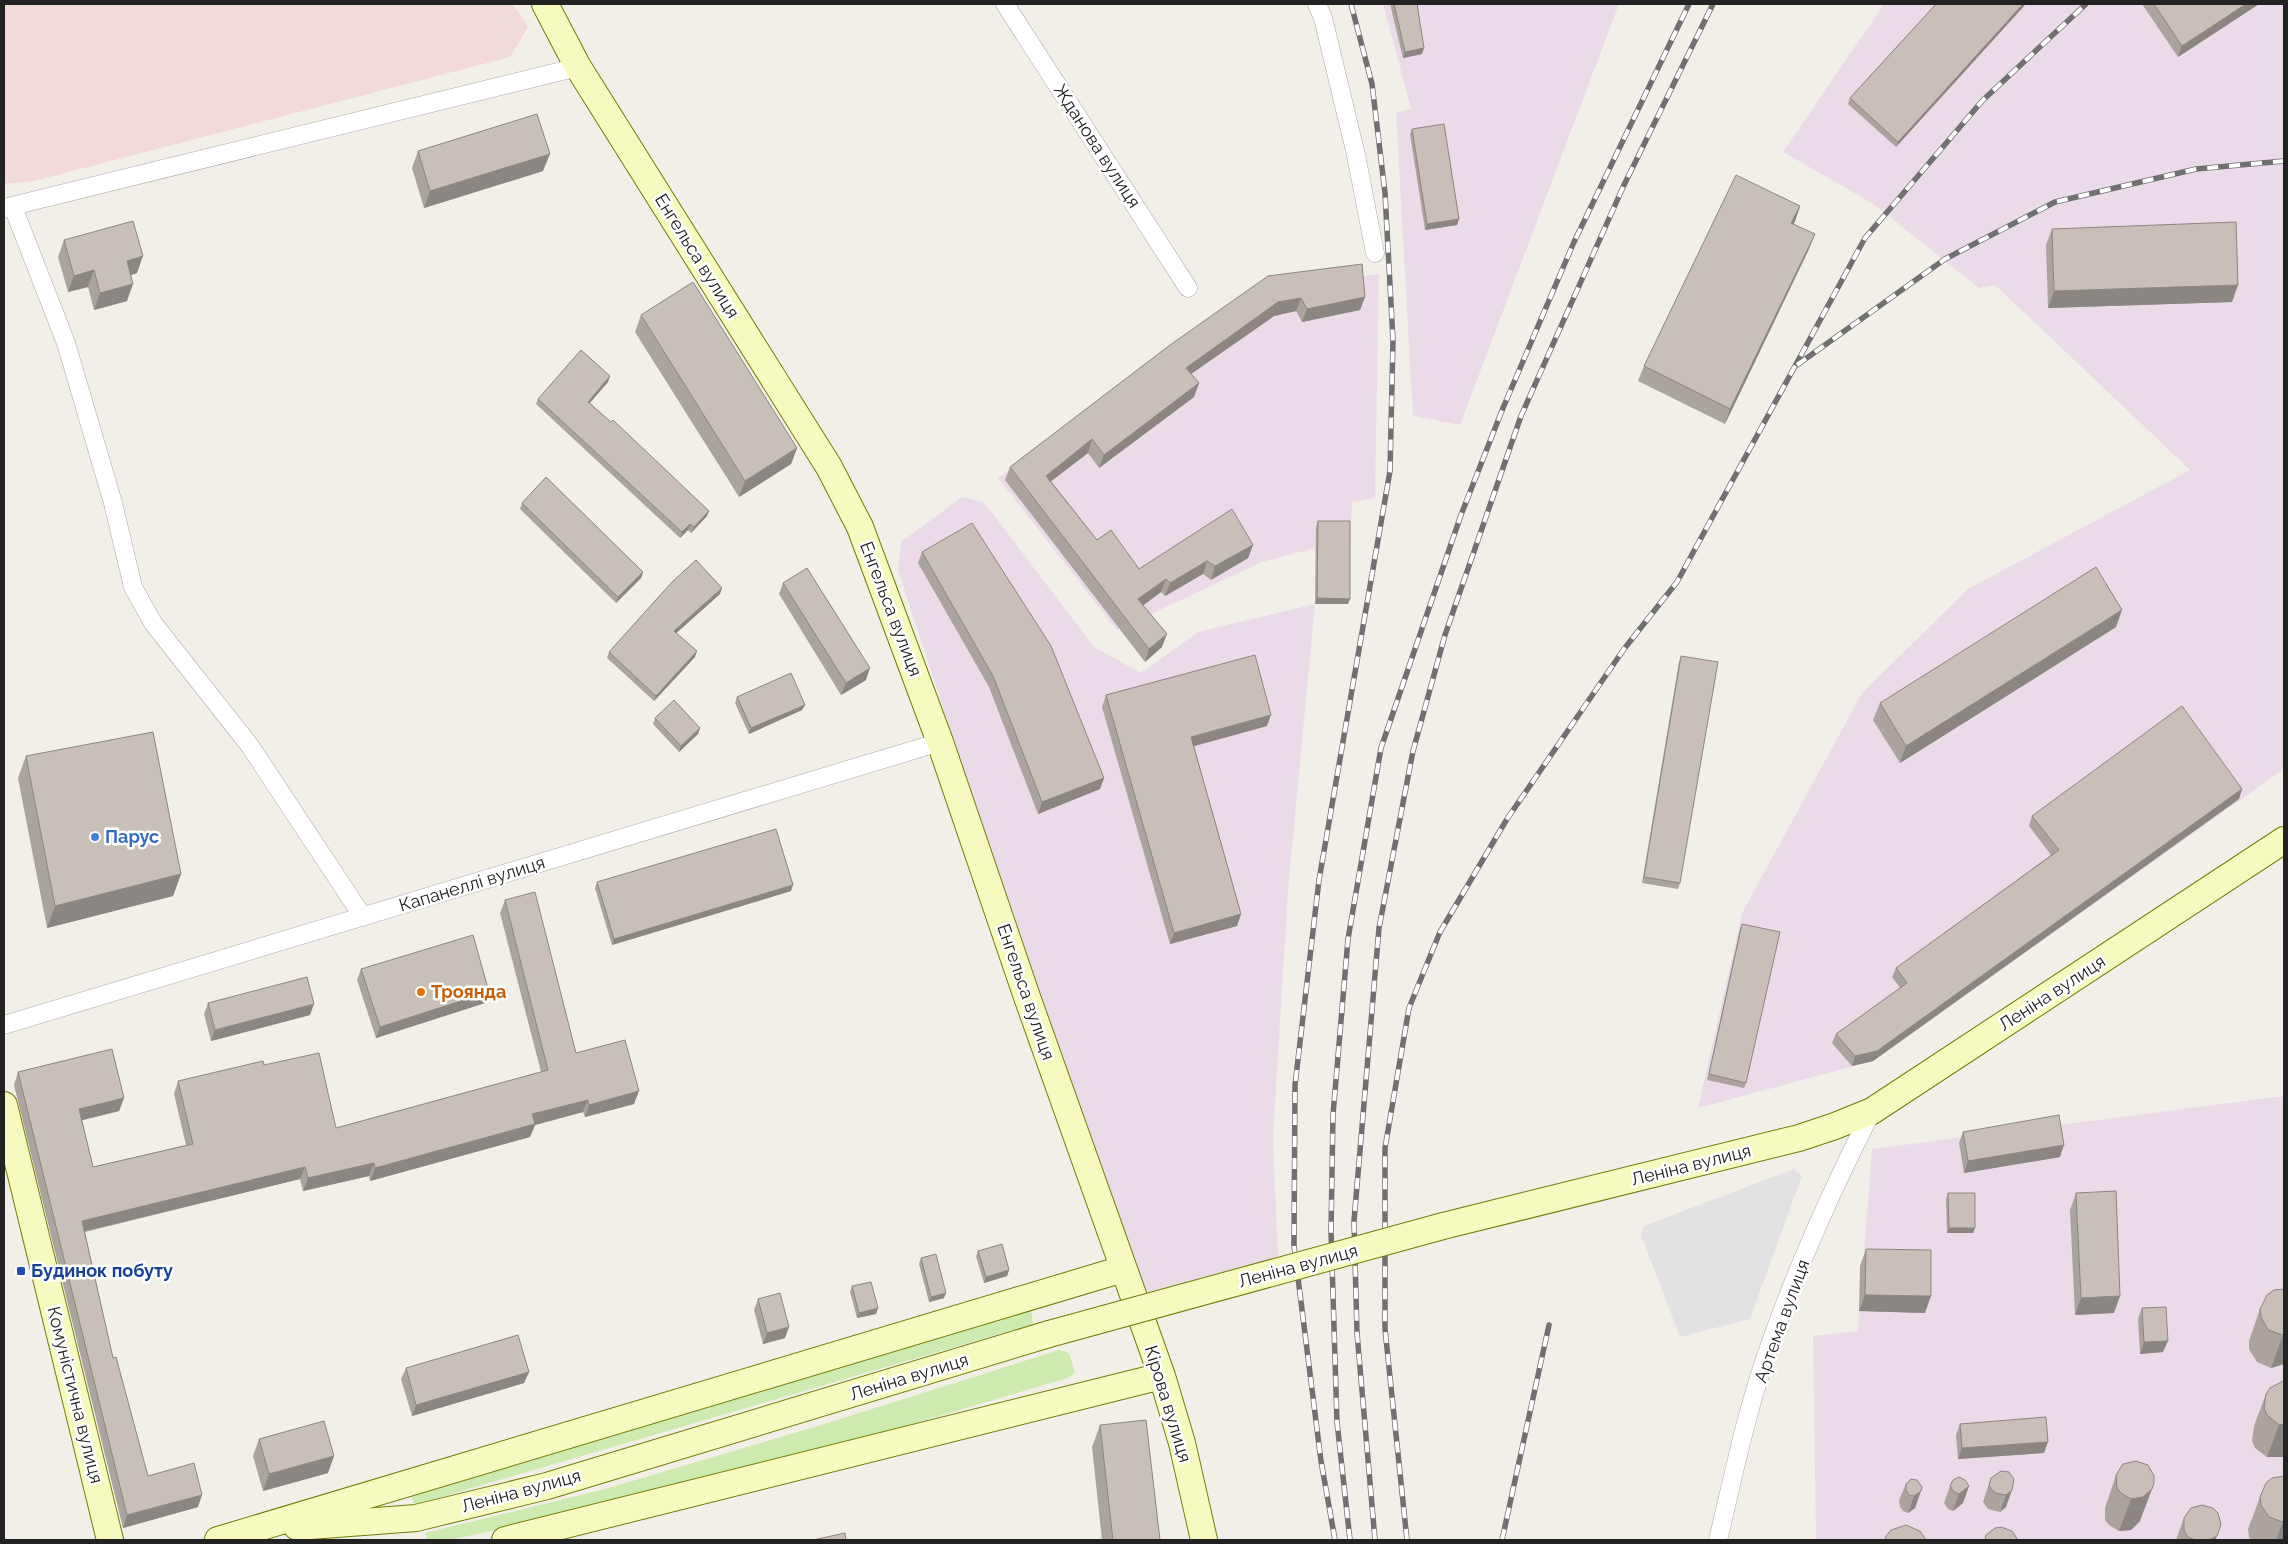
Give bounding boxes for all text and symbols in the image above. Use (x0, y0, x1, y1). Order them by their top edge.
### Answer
street label: Жданова вулиця (1050, 80, 1145, 212)
street label: Енгельса вулиця (651, 190, 744, 322)
street label: Енгельса вулиця (856, 538, 927, 679)
place label: Парус (105, 826, 159, 847)
marker: Парус (89, 831, 101, 843)
street label: Капанеллі вулиця (396, 851, 547, 916)
street label: Енгельса вулиця (993, 921, 1060, 1063)
street label: Леніна вулиця (1994, 950, 2109, 1035)
place label: Троянда (431, 981, 506, 1002)
marker: Троянда (415, 986, 427, 998)
street label: Леніна вулиця (1629, 1139, 1753, 1190)
street label: Леніна вулиця (1236, 1239, 1360, 1292)
street label: Артема вулиця (1750, 1256, 1814, 1385)
place label: Будинок побуту (31, 1260, 173, 1281)
marker: Будинок побуту (15, 1265, 27, 1277)
street label: Комуністична вулиця (43, 1304, 108, 1486)
street label: Кірова вулиця (1141, 1343, 1196, 1465)
street label: Леніна вулиця (847, 1348, 971, 1405)
street label: Леніна вулиця (459, 1464, 583, 1517)

